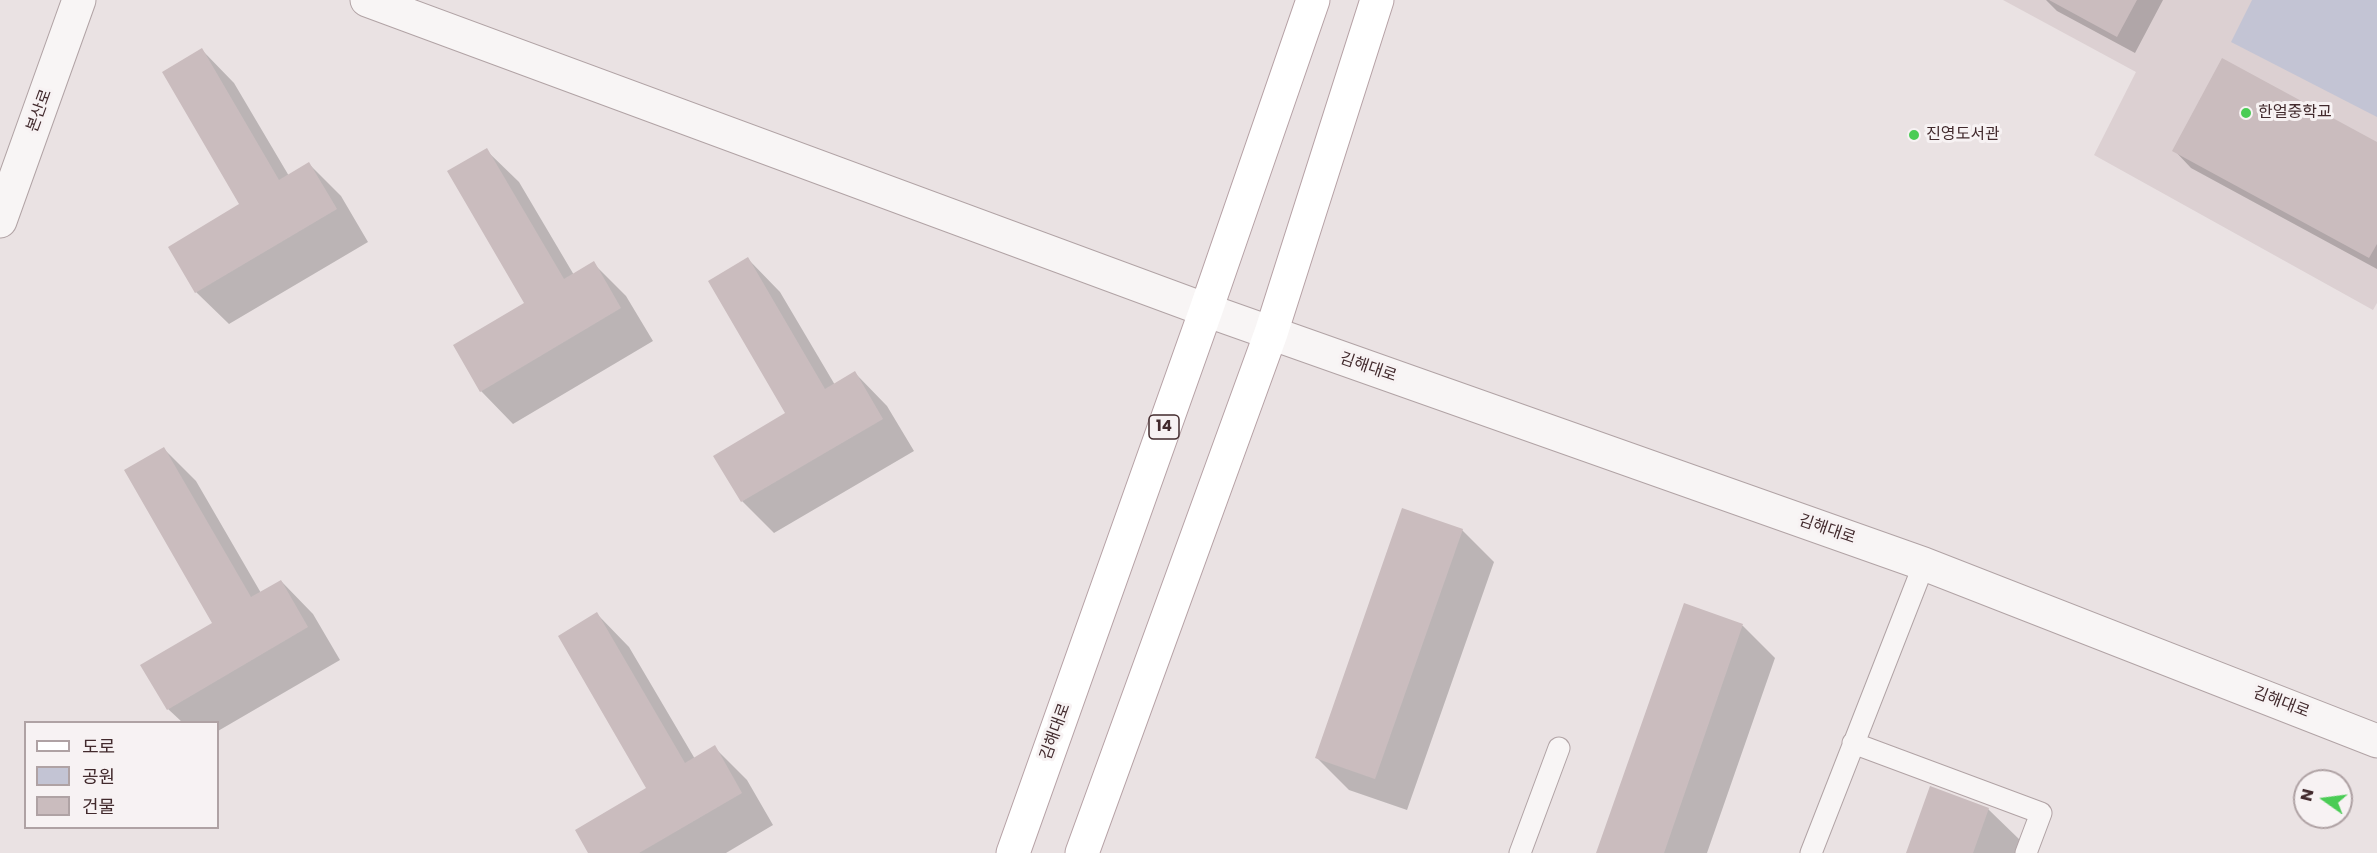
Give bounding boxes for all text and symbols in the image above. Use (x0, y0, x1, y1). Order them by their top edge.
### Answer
street label: 본산로 (23, 87, 57, 135)
place label: 한얼중학교 (2258, 103, 2332, 123)
marker: 한얼중학교 (2239, 106, 2253, 120)
place label: 진영도서관 (1926, 125, 2000, 145)
marker: 진영도서관 (1907, 128, 1921, 142)
street label: 김해대로 (1337, 349, 1399, 387)
road number: 14 (1149, 415, 1179, 439)
street label: 김해대로 (1796, 511, 1858, 549)
street label: 김해대로 (2250, 683, 2312, 723)
street label: 김해대로 (1037, 701, 1075, 763)
legend (24, 721, 219, 829)
text: 도로 (82, 734, 115, 759)
text: 공원 (82, 764, 115, 789)
north arrow (2293, 769, 2353, 829)
text: N (2294, 786, 2320, 804)
text: 건물 (82, 794, 115, 819)

